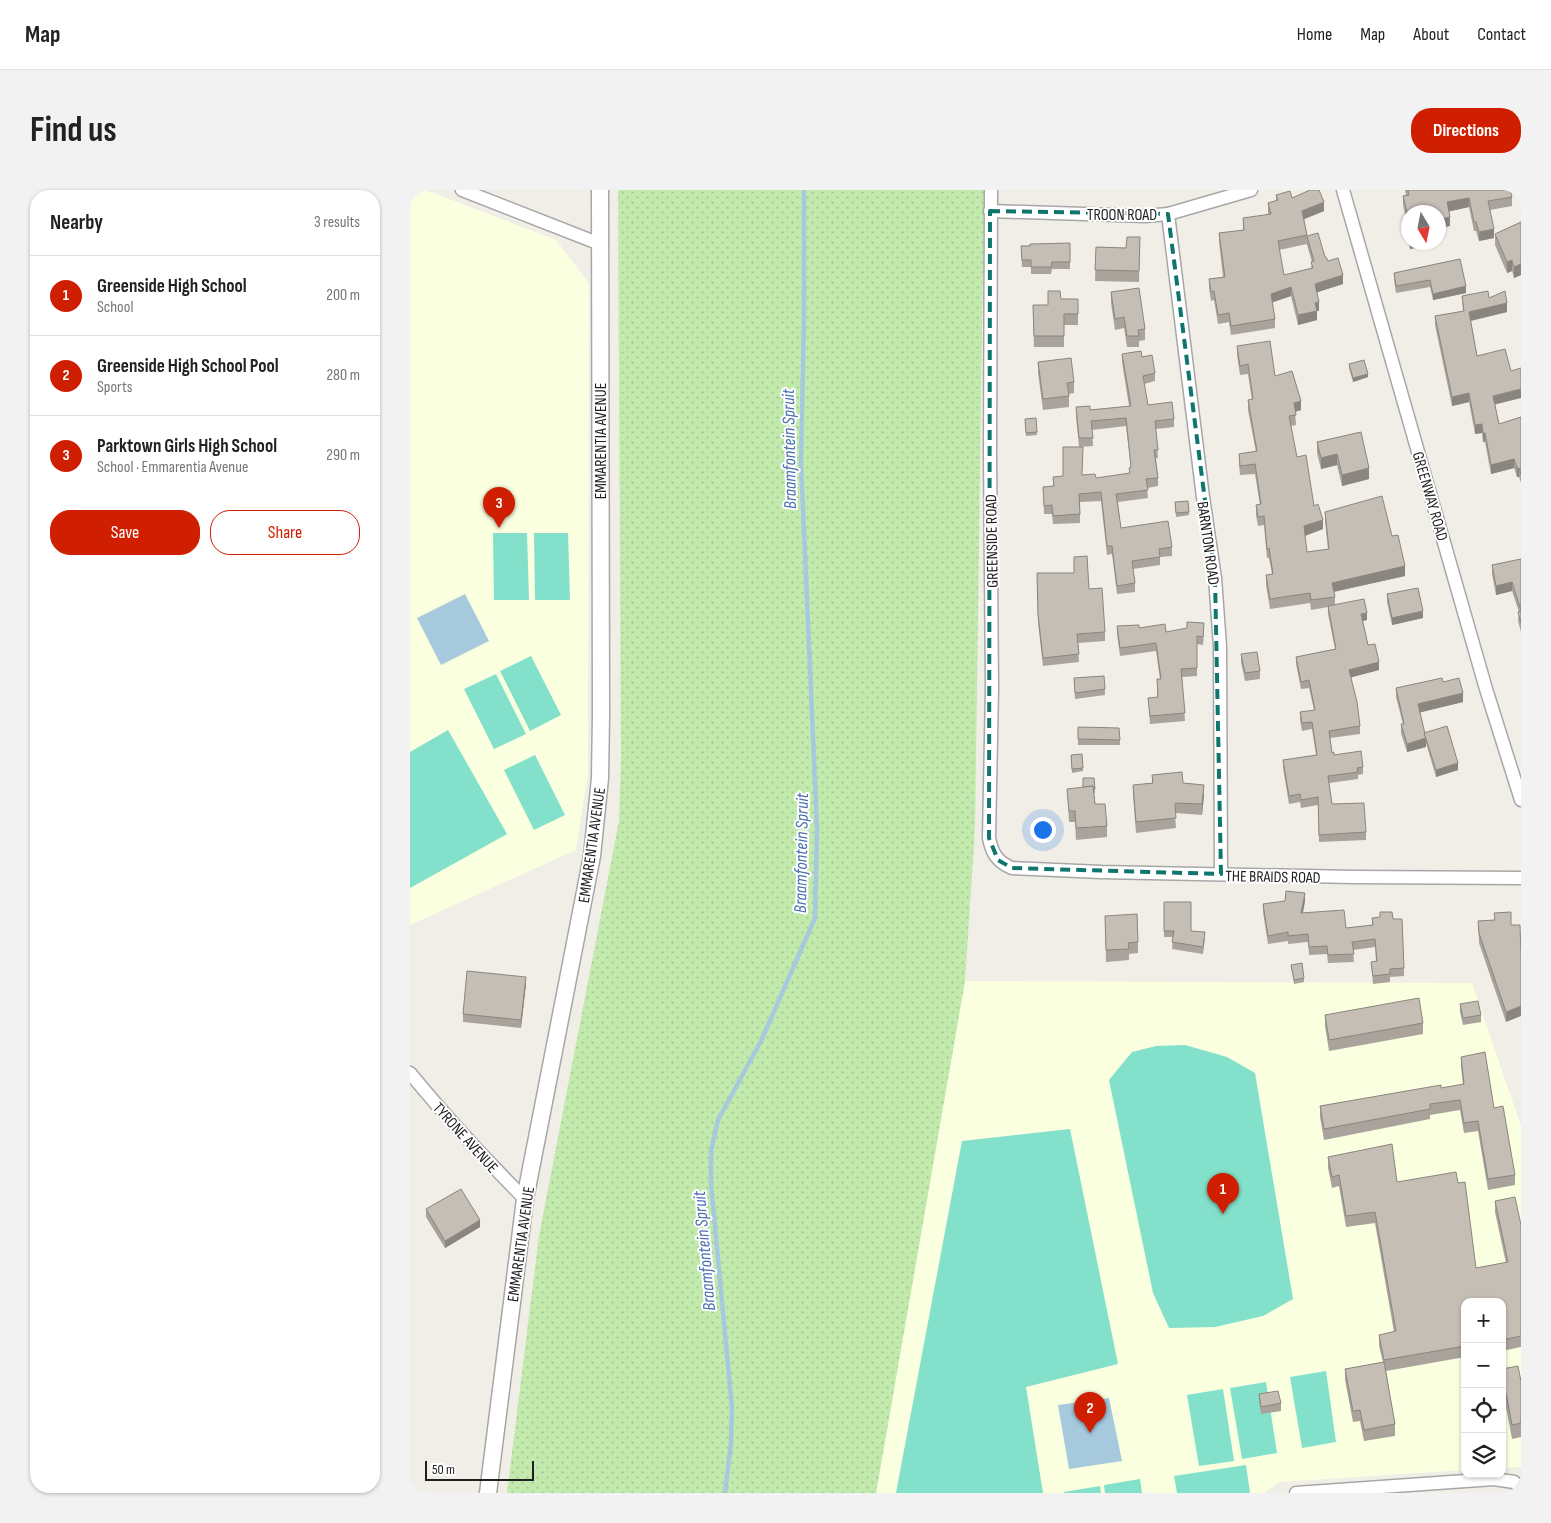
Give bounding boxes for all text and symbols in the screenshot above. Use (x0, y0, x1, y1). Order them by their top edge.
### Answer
text: Map (25, 20, 60, 49)
text: Home (1297, 24, 1332, 45)
text: Map (1360, 24, 1385, 45)
text: About (1413, 24, 1449, 45)
text: Contact (1477, 24, 1526, 45)
button: Directions (1411, 108, 1521, 153)
text: Find us (30, 109, 117, 152)
north arrow (1401, 205, 1446, 250)
street label: TROON ROAD (1087, 206, 1157, 225)
text: Nearby (50, 210, 103, 235)
text: 3 results (314, 213, 360, 232)
text: Greenside High School (97, 275, 247, 298)
text: 1 (63, 286, 69, 305)
text: 200 m (326, 286, 360, 305)
text: School (97, 298, 133, 317)
text: Greenside High School Pool (97, 355, 279, 378)
text: 2 (62, 366, 70, 385)
text: 280 m (326, 366, 360, 385)
text: Sports (97, 378, 132, 397)
street label: EMMARENTIA AVENUE (592, 383, 611, 499)
water label: Braamfontein Spruit (778, 388, 801, 509)
text: Parktown Girls High School (97, 435, 277, 458)
text: 3 (62, 446, 70, 465)
text: 290 m (326, 446, 360, 465)
street label: GREENWAY ROAD (1408, 450, 1451, 543)
text: School · Emmarentia Avenue (97, 458, 248, 477)
pin: 3 (483, 487, 515, 528)
street label: GREENSIDE ROAD (982, 494, 1003, 588)
street label: BARNTON ROAD (1192, 500, 1223, 586)
button: Save (50, 510, 200, 555)
button: Share (210, 510, 360, 555)
street label: EMMARENTIA AVENUE (575, 786, 610, 904)
water label: Braamfontein Spruit (790, 792, 813, 913)
your location (1030, 817, 1056, 843)
street label: THE BRAIDS ROAD (1225, 867, 1321, 888)
street label: TYRONE AVENUE (428, 1099, 502, 1177)
pin: 1 (1207, 1173, 1239, 1214)
street label: EMMARENTIA AVENUE (504, 1185, 539, 1303)
water label: Braamfontein Spruit (689, 1190, 720, 1312)
map controls (1461, 1298, 1506, 1478)
button: + (1461, 1298, 1506, 1343)
button: − (1461, 1343, 1506, 1388)
button: locate (1461, 1388, 1506, 1433)
pin: 2 (1074, 1392, 1106, 1433)
button: layers (1461, 1433, 1506, 1478)
scale bar (425, 1458, 534, 1481)
text: 50 m (432, 1461, 455, 1478)

